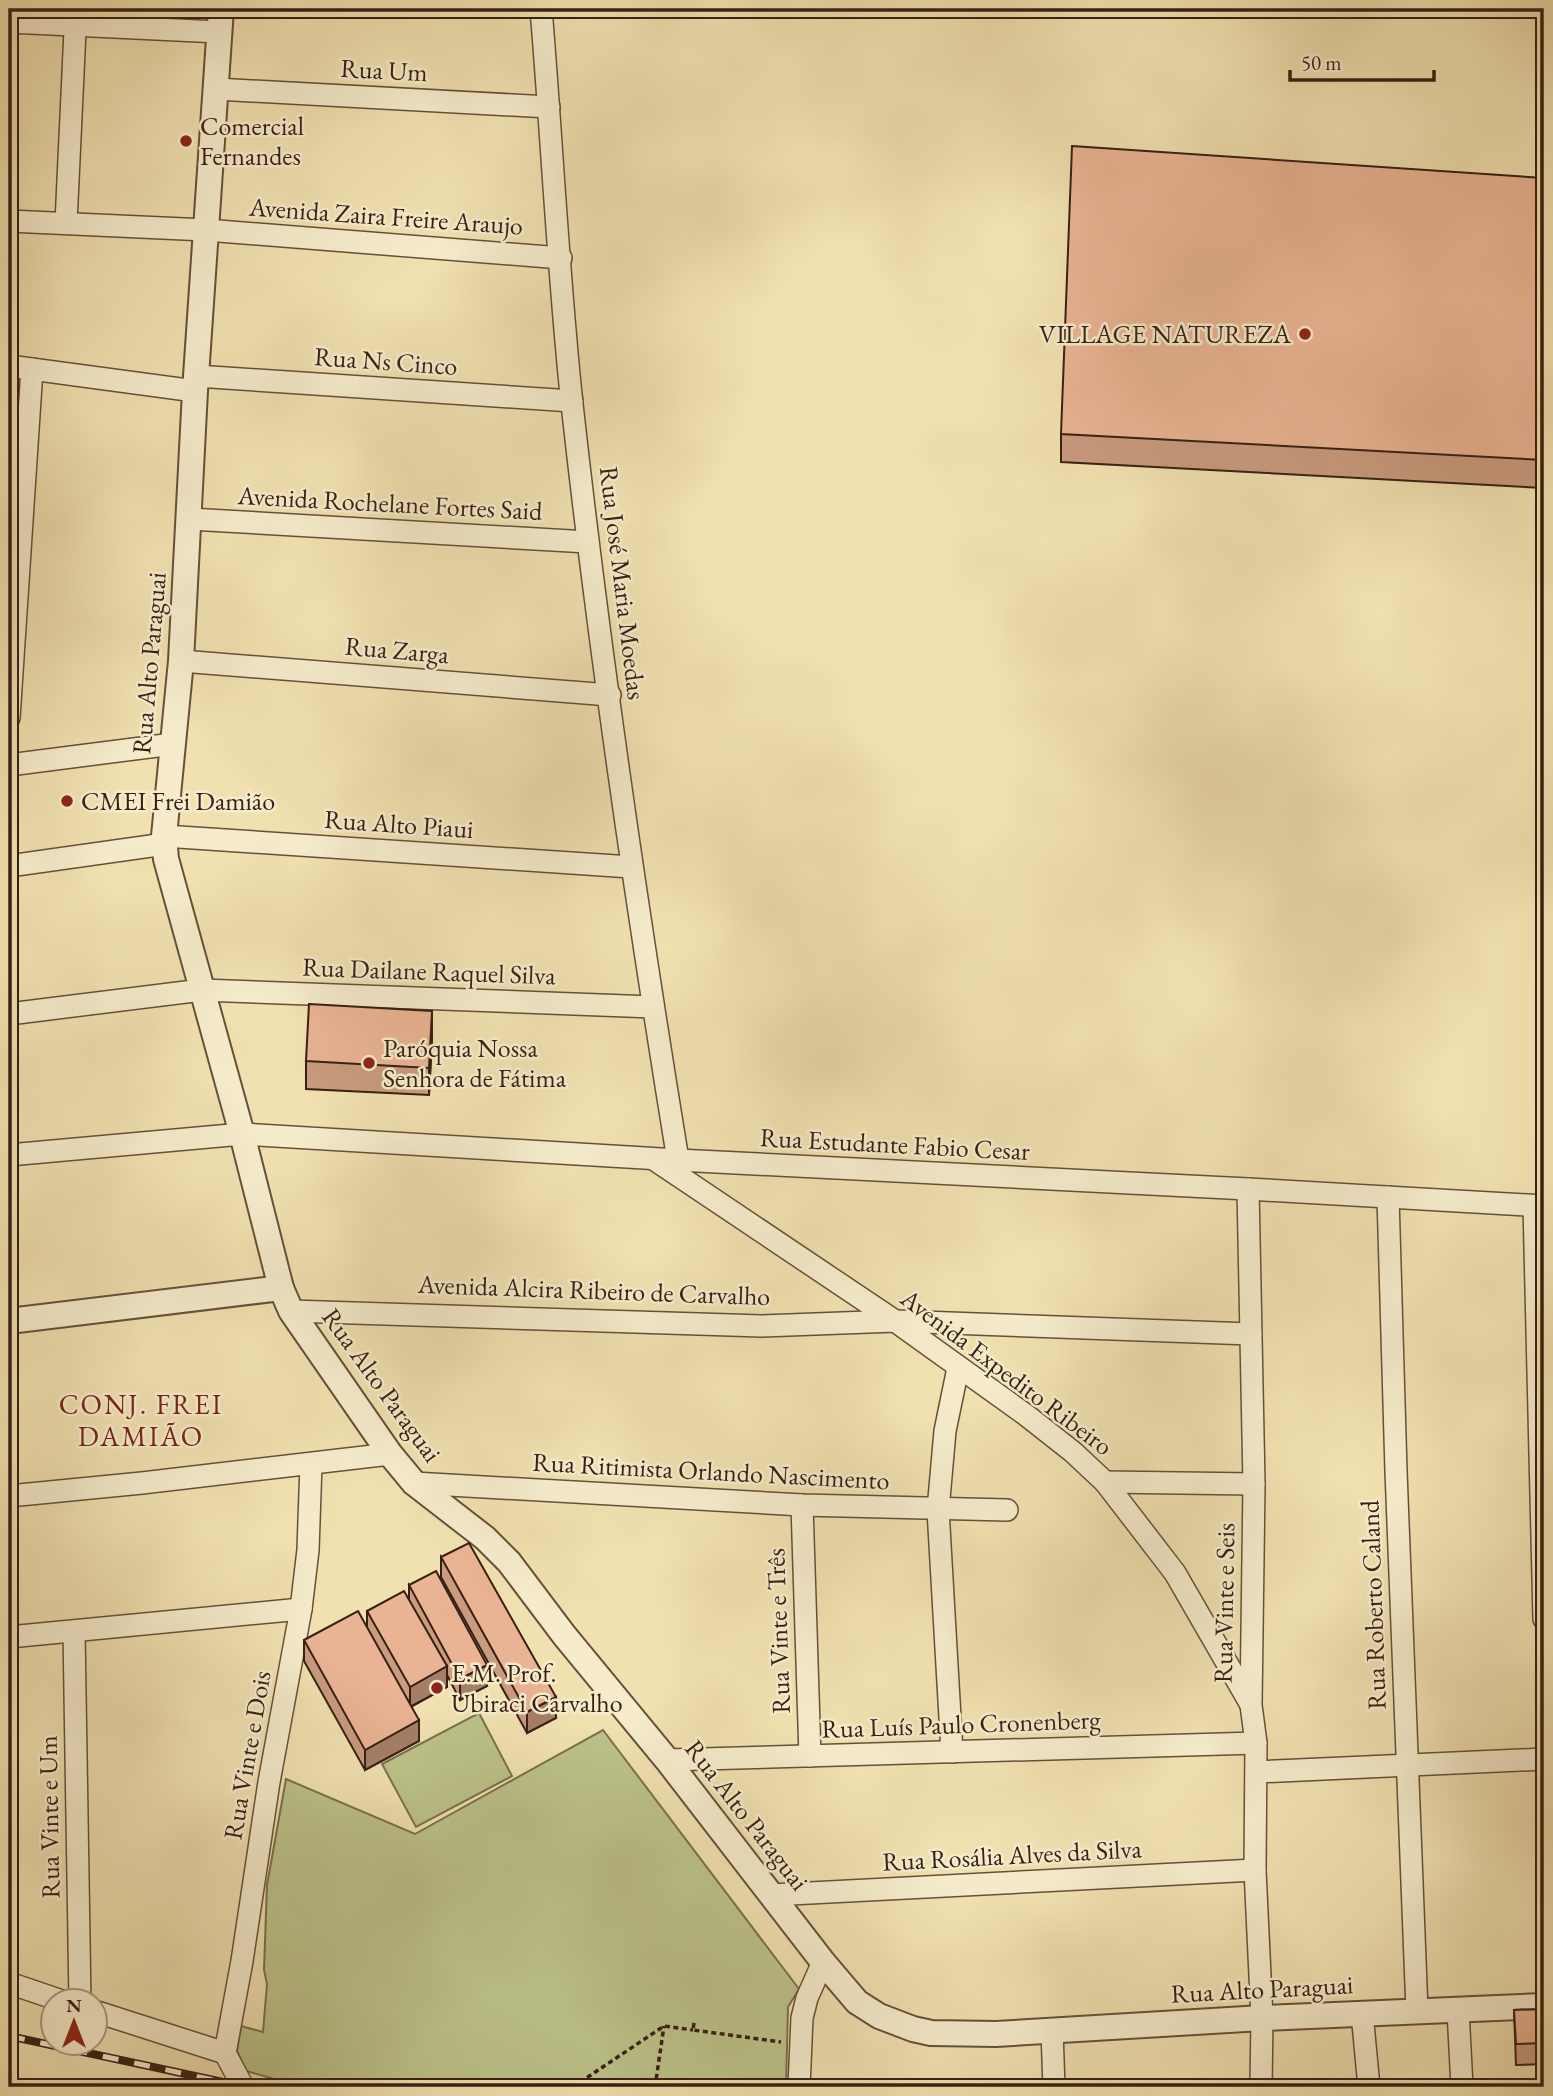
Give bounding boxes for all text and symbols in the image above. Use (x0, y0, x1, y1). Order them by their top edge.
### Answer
scale bar (1290, 38, 1434, 82)
text: 50 m (1301, 49, 1342, 76)
street label: Rua Um (340, 51, 428, 89)
place label: Comercial Fernandes (200, 109, 304, 173)
marker: Comercial Fernandes (178, 133, 194, 149)
street label: Avenida Zaira Freire Araujo (247, 189, 524, 243)
place label: VILLAGE NATUREZA (1039, 317, 1292, 351)
marker: VILLAGE NATUREZA (1297, 326, 1313, 342)
street label: Rua Ns Cinco (313, 339, 459, 383)
street label: Rua José Maria Moedas (592, 464, 654, 702)
street label: Avenida Rochelane Fortes Said (236, 478, 544, 528)
street label: Rua Alto Paraguai (124, 571, 174, 755)
street label: Rua Zarga (344, 629, 451, 672)
place label: CMEI Frei Damião (81, 784, 275, 818)
marker: CMEI Frei Damião (59, 793, 75, 809)
street label: Rua Alto Piaui (323, 802, 475, 846)
street label: Rua Dailane Raquel Silva (302, 950, 557, 992)
place label: Paróquia Nossa Senhora de Fátima (383, 1031, 567, 1095)
marker: Paróquia Nossa Senhora de Fátima (361, 1055, 377, 1071)
street label: Rua Estudante Fabio Cesar (759, 1120, 1031, 1168)
street label: Avenida Alcira Ribeiro de Carvalho (416, 1267, 771, 1313)
street label: Avenida Expedito Ribeiro (893, 1280, 1120, 1463)
street label: Rua Alto Paraguai (315, 1301, 449, 1469)
district label: CONJ. FREI DAMIÃO (59, 1386, 223, 1454)
street label: Rua Ritimista Orlando Nascimento (532, 1445, 890, 1497)
street label: Rua Roberto Caland (1352, 1499, 1394, 1711)
street label: Rua Vinte e Seis (1206, 1522, 1242, 1684)
street label: Rua Vinte e Três (758, 1548, 798, 1714)
place label: E.M. Prof. Ubiraci Carvalho (451, 1656, 623, 1720)
street label: Rua Vinte e Dois (215, 1668, 279, 1842)
marker: E.M. Prof. Ubiraci Carvalho (429, 1680, 445, 1696)
street label: Rua Luís Paulo Cronenberg (821, 1702, 1102, 1746)
street label: Rua Alto Paraguai (677, 1733, 817, 1897)
street label: Rua Vinte e Um (31, 1735, 67, 1899)
street label: Rua Rosália Alves da Silva (881, 1831, 1143, 1879)
street label: Rua Alto Paraguai (1170, 1967, 1354, 2011)
north arrow (38, 1988, 108, 2058)
text: N (66, 1993, 82, 2018)

